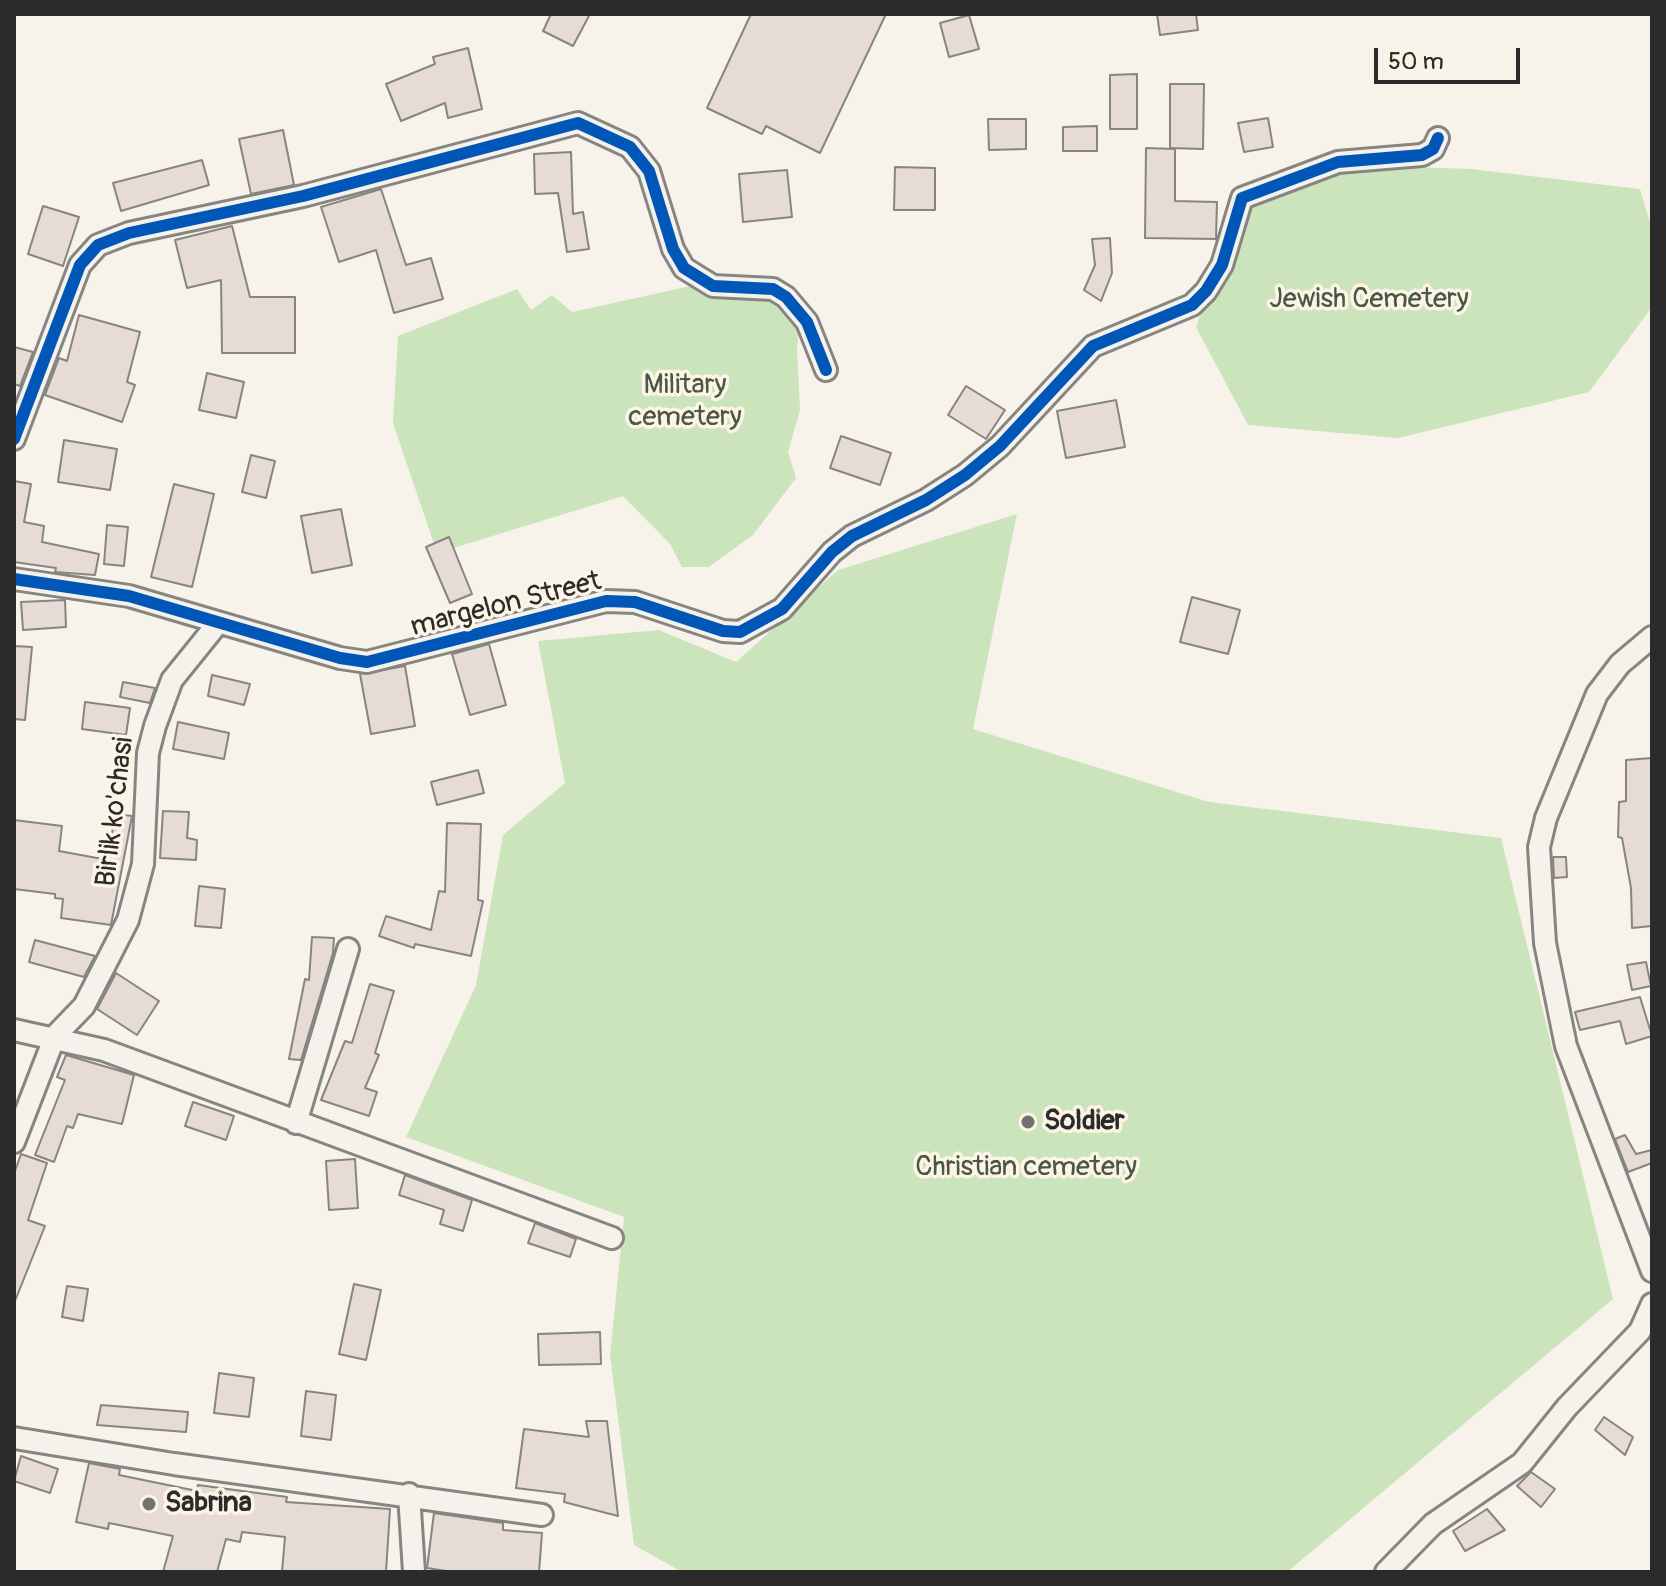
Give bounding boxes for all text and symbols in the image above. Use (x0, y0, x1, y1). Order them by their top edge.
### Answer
scale bar (1378, 32, 1524, 82)
text: 50 m (1388, 47, 1444, 76)
park label: Jewish Cemetery (1269, 283, 1469, 317)
park label: Military cemetery (628, 369, 742, 435)
street label: margelon Street (407, 565, 605, 645)
street label: Birlik ko'chasi (90, 735, 142, 889)
place label: Soldier (1044, 1105, 1125, 1139)
marker: Soldier (1019, 1113, 1037, 1131)
park label: Christian cemetery (915, 1151, 1137, 1185)
place label: Sabrina (165, 1487, 252, 1521)
marker: Sabrina (140, 1495, 158, 1513)

